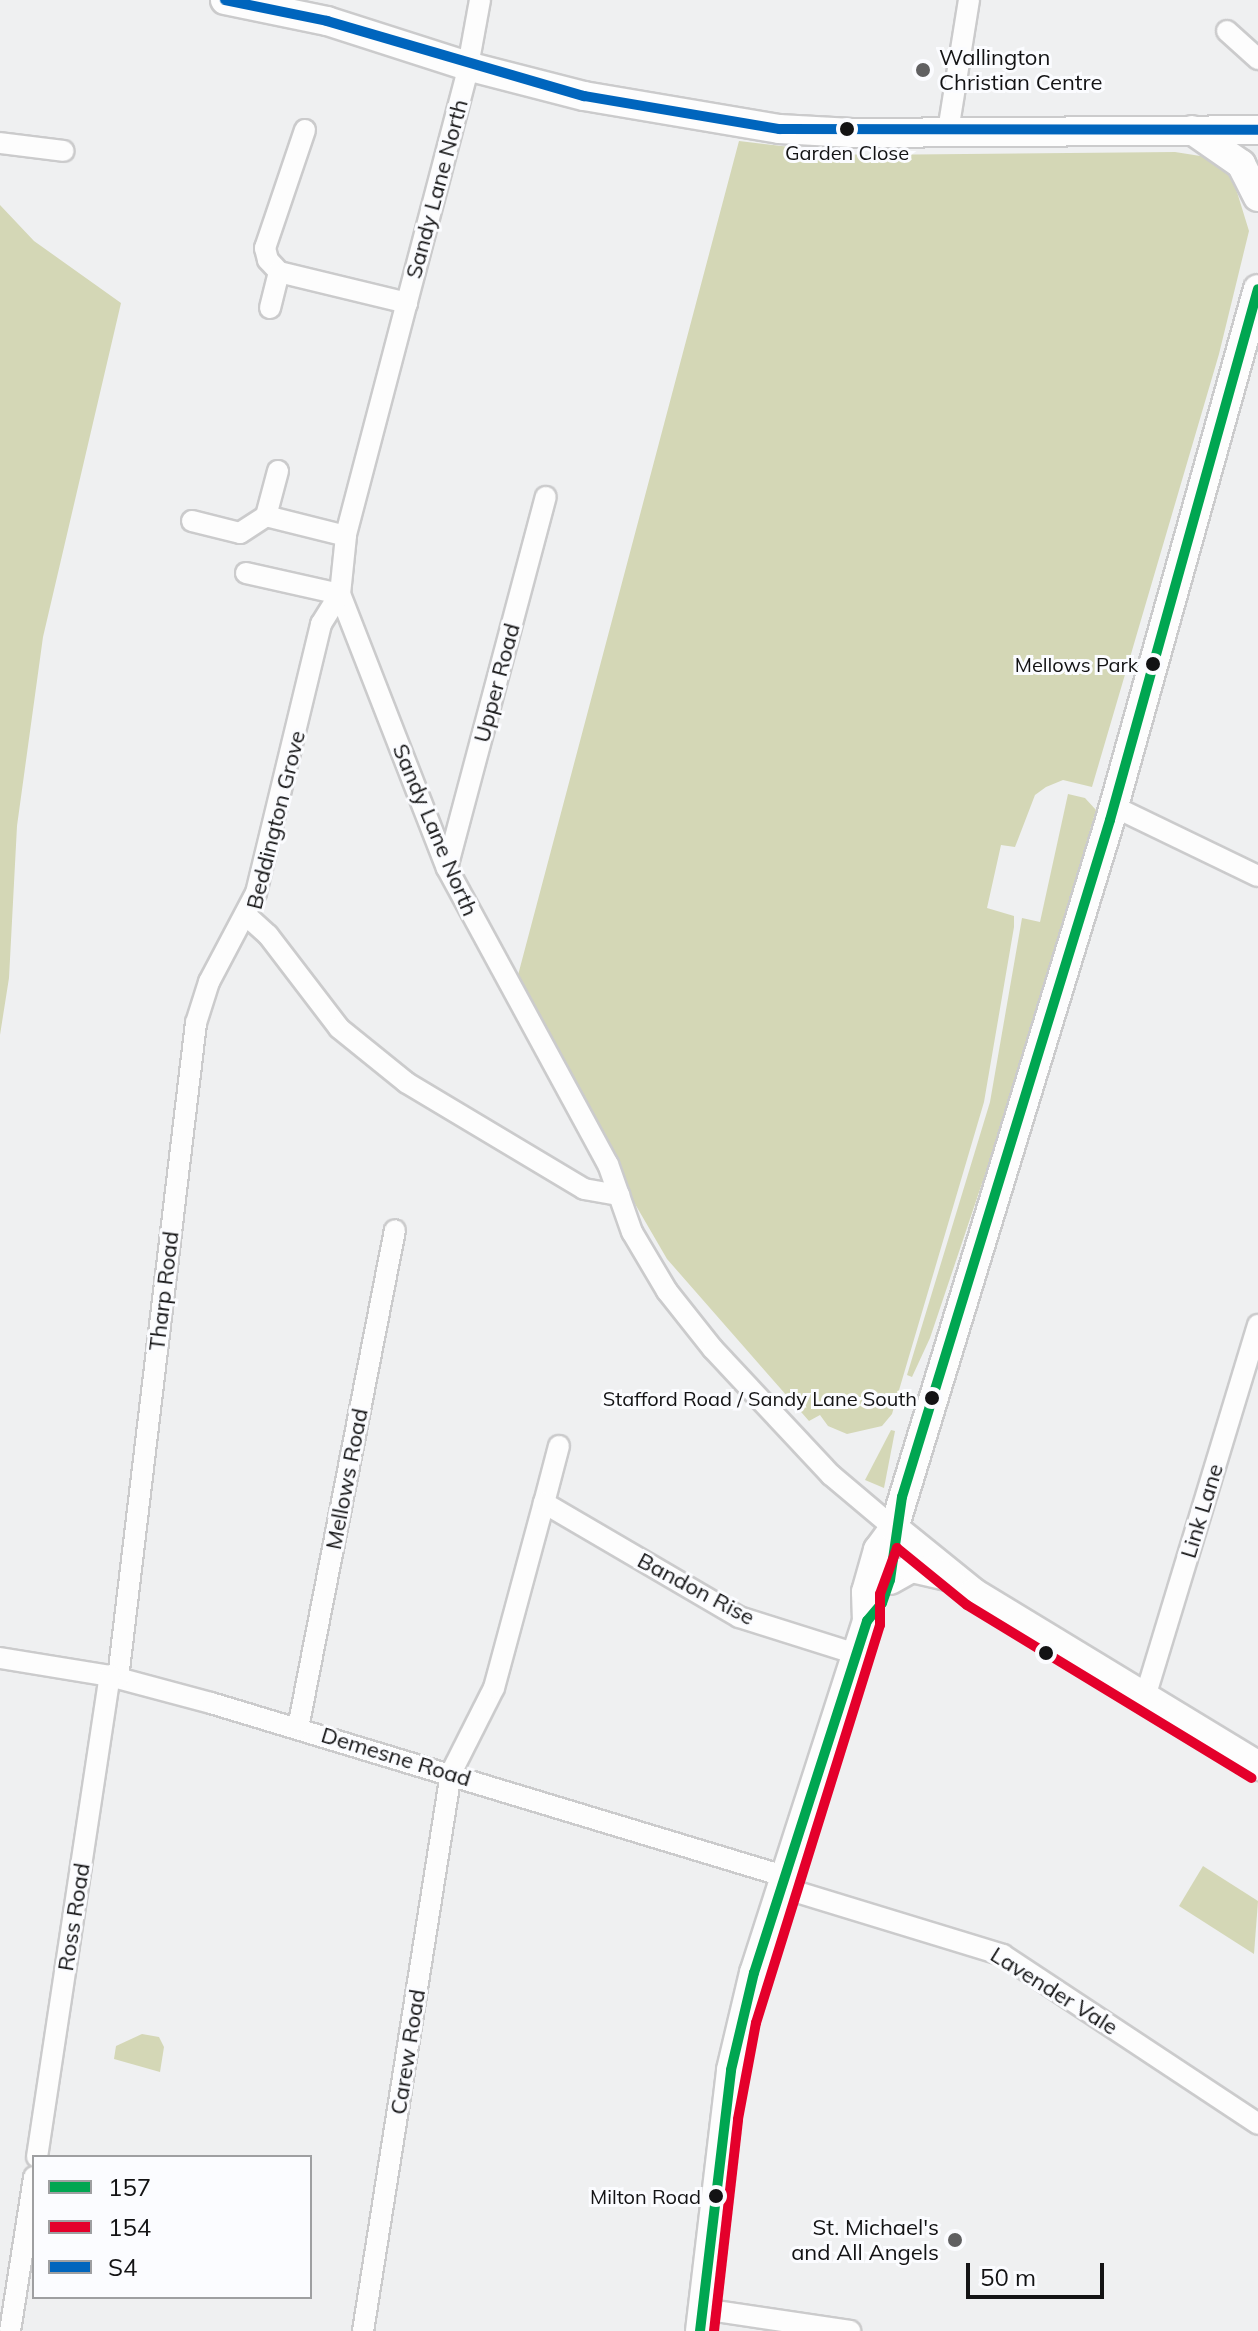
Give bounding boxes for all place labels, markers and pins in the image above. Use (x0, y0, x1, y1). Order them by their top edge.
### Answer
place label: Wallington Christian Centre (939, 44, 1102, 96)
marker: Wallington Christian Centre (914, 61, 932, 79)
marker: Garden Close (839, 121, 855, 137)
place label: Garden Close (785, 140, 909, 164)
place label: Mellows Park (1015, 652, 1138, 676)
marker: Mellows Park (1145, 656, 1161, 672)
place label: Stafford Road / Sandy Lane South (603, 1386, 917, 1410)
marker: Stafford Road / Sandy Lane South (924, 1390, 940, 1406)
unlabelled marker (1038, 1645, 1054, 1661)
place label: Milton Road (590, 2184, 701, 2208)
marker: Milton Road (708, 2188, 724, 2204)
place label: St. Michael's and All Angels (791, 2214, 939, 2266)
marker: St. Michael's and All Angels (946, 2231, 964, 2249)

